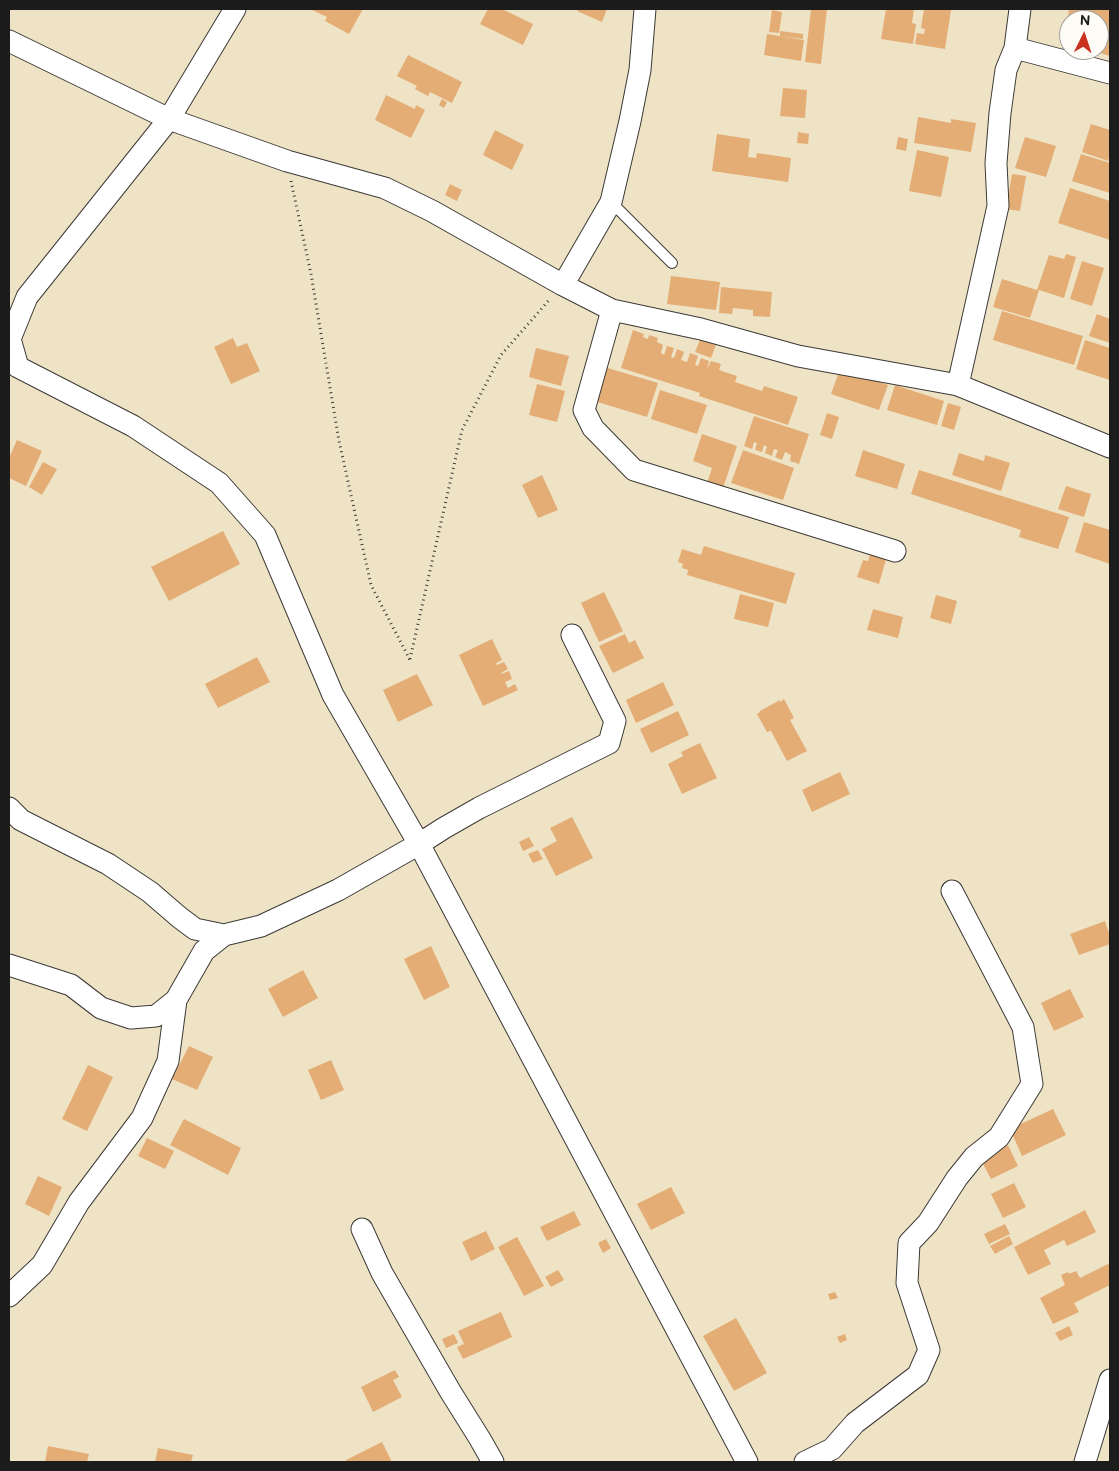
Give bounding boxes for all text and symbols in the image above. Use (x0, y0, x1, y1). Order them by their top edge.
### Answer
north arrow (1059, 10, 1109, 60)
text: N (1079, 12, 1091, 29)

